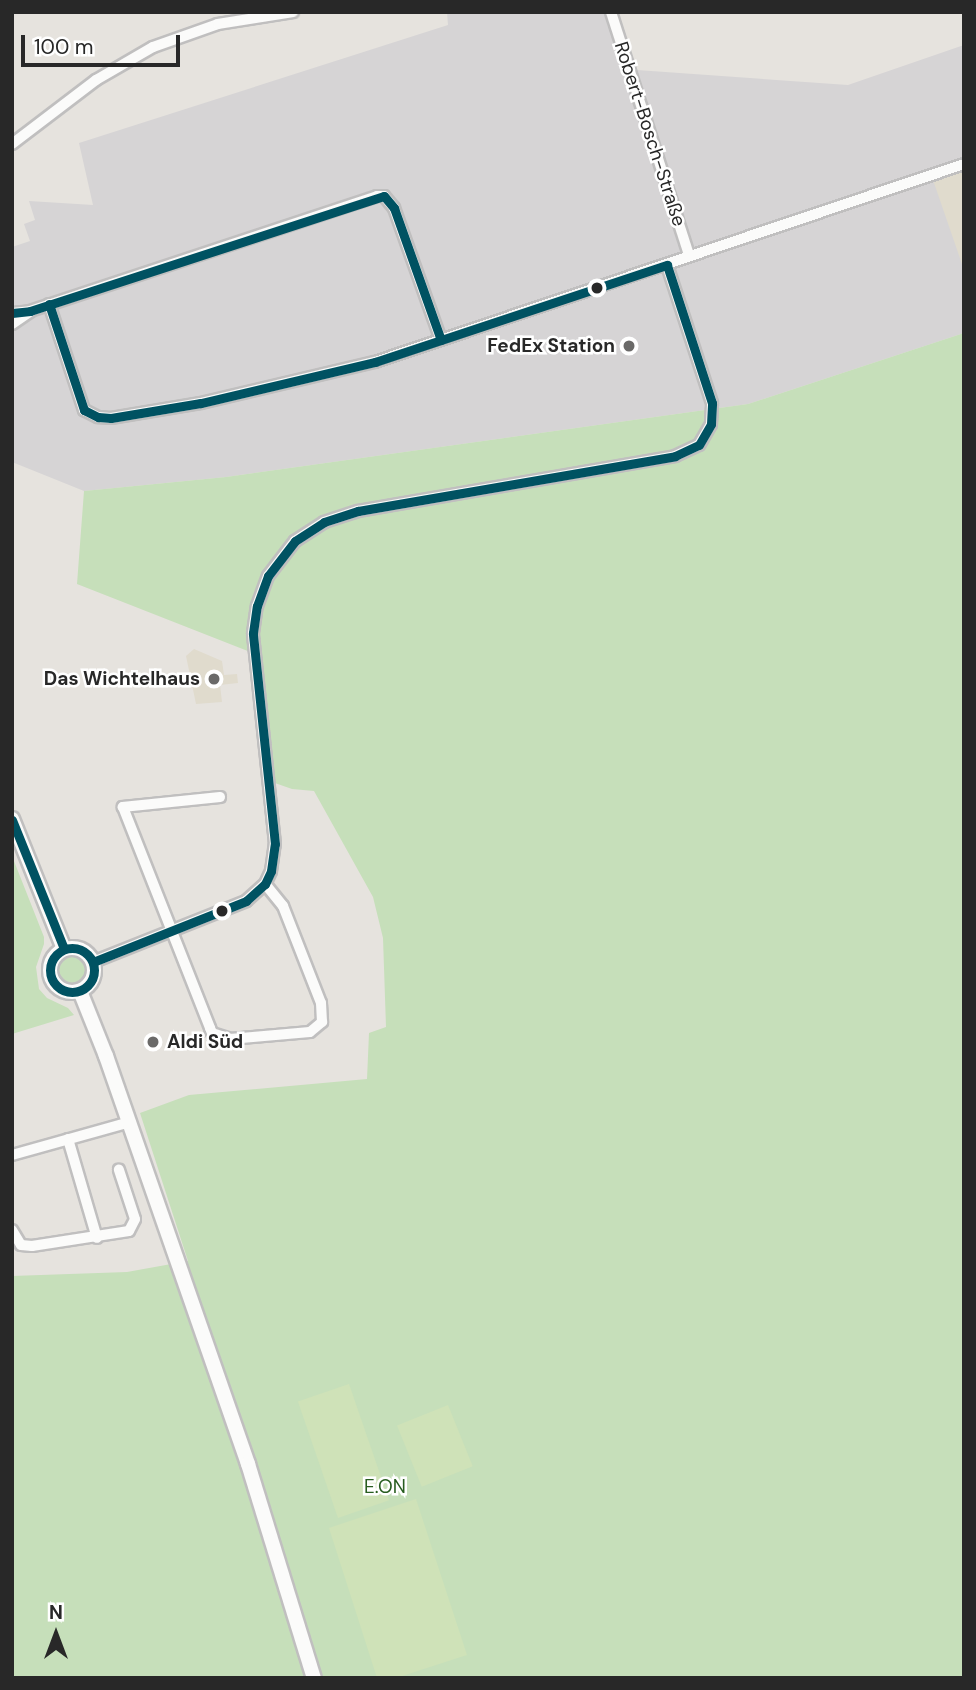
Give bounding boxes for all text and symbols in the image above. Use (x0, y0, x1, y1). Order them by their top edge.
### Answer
scale bar (24, 21, 184, 65)
text: 100 m (34, 33, 94, 61)
street label: Robert-Bosch-Straße (609, 39, 691, 229)
unlabelled marker (590, 281, 604, 295)
place label: FedEx Station (487, 335, 615, 357)
marker: FedEx Station (621, 338, 637, 354)
place label: Das Wichtelhaus (44, 668, 200, 690)
marker: Das Wichtelhaus (206, 671, 222, 687)
unlabelled marker (215, 904, 229, 918)
place label: Aldi Süd (167, 1031, 243, 1053)
marker: Aldi Süd (145, 1034, 161, 1050)
park label: E.ON (364, 1476, 406, 1498)
north arrow (21, 1599, 91, 1669)
text: N (49, 1600, 63, 1625)

